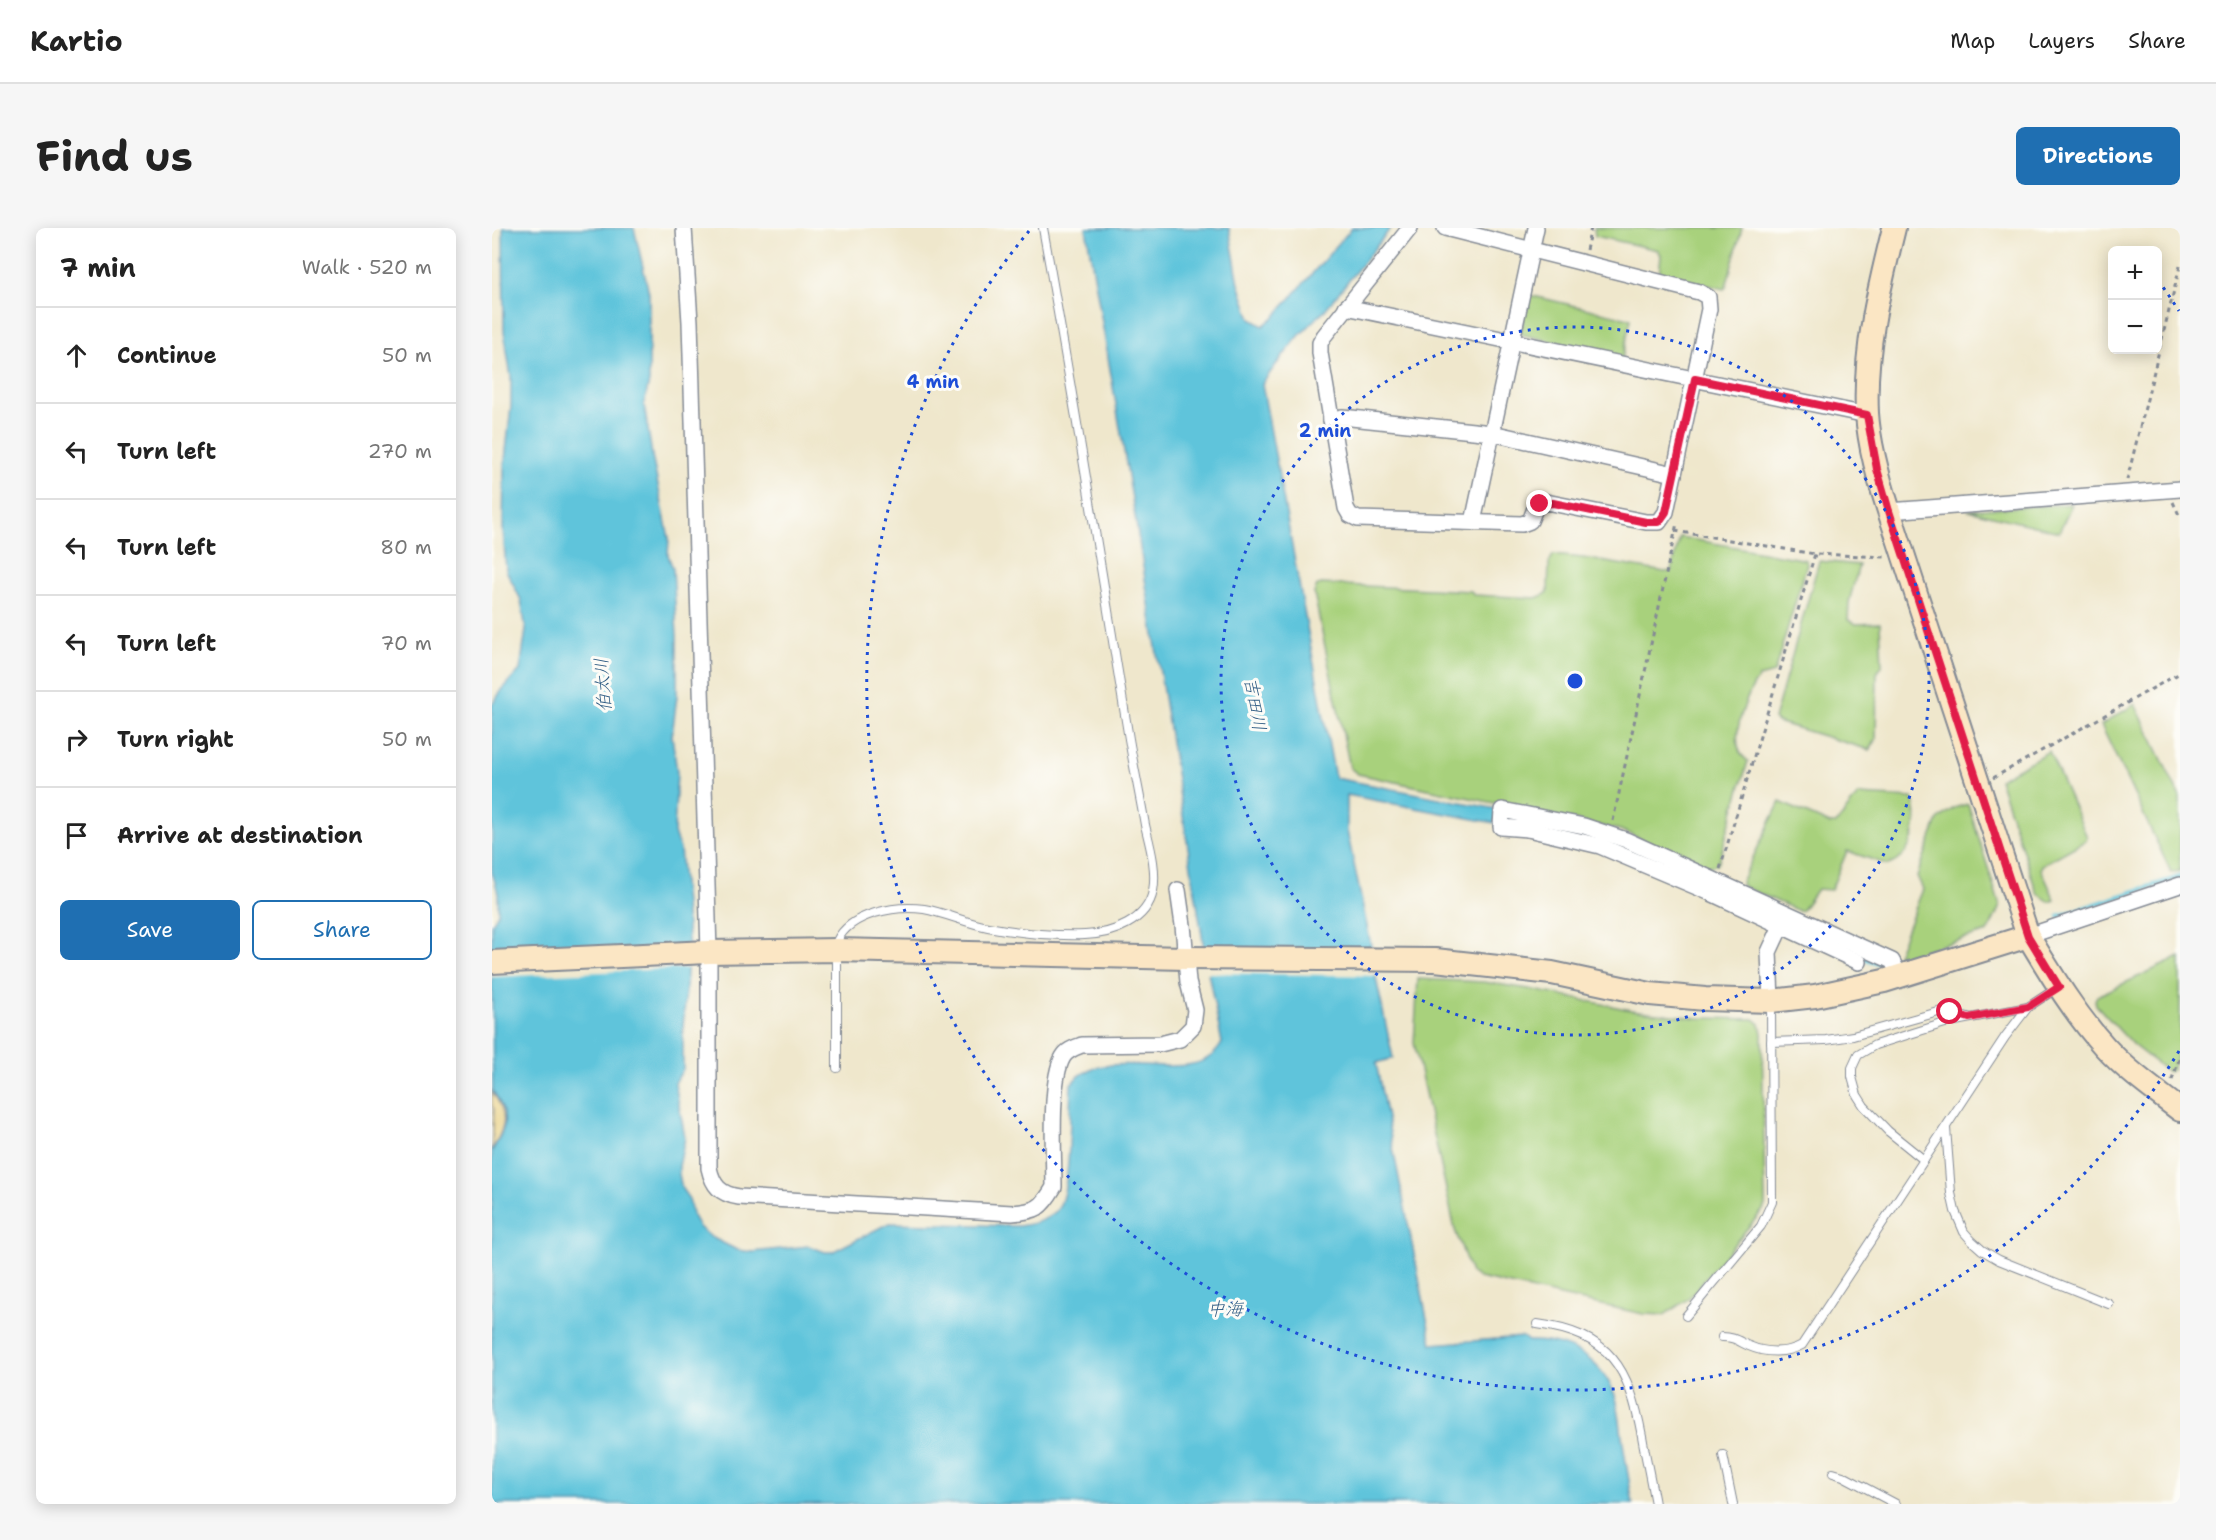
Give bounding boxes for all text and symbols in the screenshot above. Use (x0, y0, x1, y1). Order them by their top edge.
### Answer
text: Kartio (30, 22, 123, 60)
text: Map (1950, 27, 1995, 55)
text: Layers (2028, 27, 2095, 55)
text: Share (2128, 27, 2186, 55)
button: Directions (2016, 127, 2180, 185)
text: Find us (36, 128, 193, 184)
map controls (2108, 246, 2162, 354)
button: + (2108, 246, 2162, 300)
text: 7 min (60, 250, 136, 285)
text: Walk · 520 m (302, 254, 432, 280)
button: − (2108, 300, 2162, 354)
icon: ahead (60, 339, 93, 372)
text: Continue (117, 341, 217, 370)
text: 50 m (382, 342, 432, 368)
text: 4 min (907, 370, 959, 394)
text: 2 min (1299, 419, 1351, 443)
icon: left (60, 435, 93, 468)
text: Turn left (117, 437, 216, 466)
text: 270 m (368, 438, 432, 464)
route end (1526, 490, 1552, 516)
icon: left (60, 531, 93, 564)
text: Turn left (117, 533, 216, 562)
text: 80 m (380, 534, 432, 560)
icon: left (60, 627, 93, 660)
text: Turn left (117, 629, 216, 658)
text: 70 m (380, 630, 432, 656)
water label: 伯太川 (589, 657, 617, 713)
centre of rings (1565, 671, 1585, 691)
water label: 吉田川 (1238, 675, 1272, 733)
icon: right (60, 723, 93, 756)
text: Turn right (117, 725, 234, 754)
text: 50 m (382, 726, 432, 752)
icon: arrive (60, 819, 93, 852)
text: Arrive at destination (117, 821, 363, 850)
button: Save (60, 900, 240, 960)
button: Share (252, 900, 432, 960)
route start (1936, 998, 1962, 1024)
water label: 中海 (1207, 1297, 1245, 1321)

